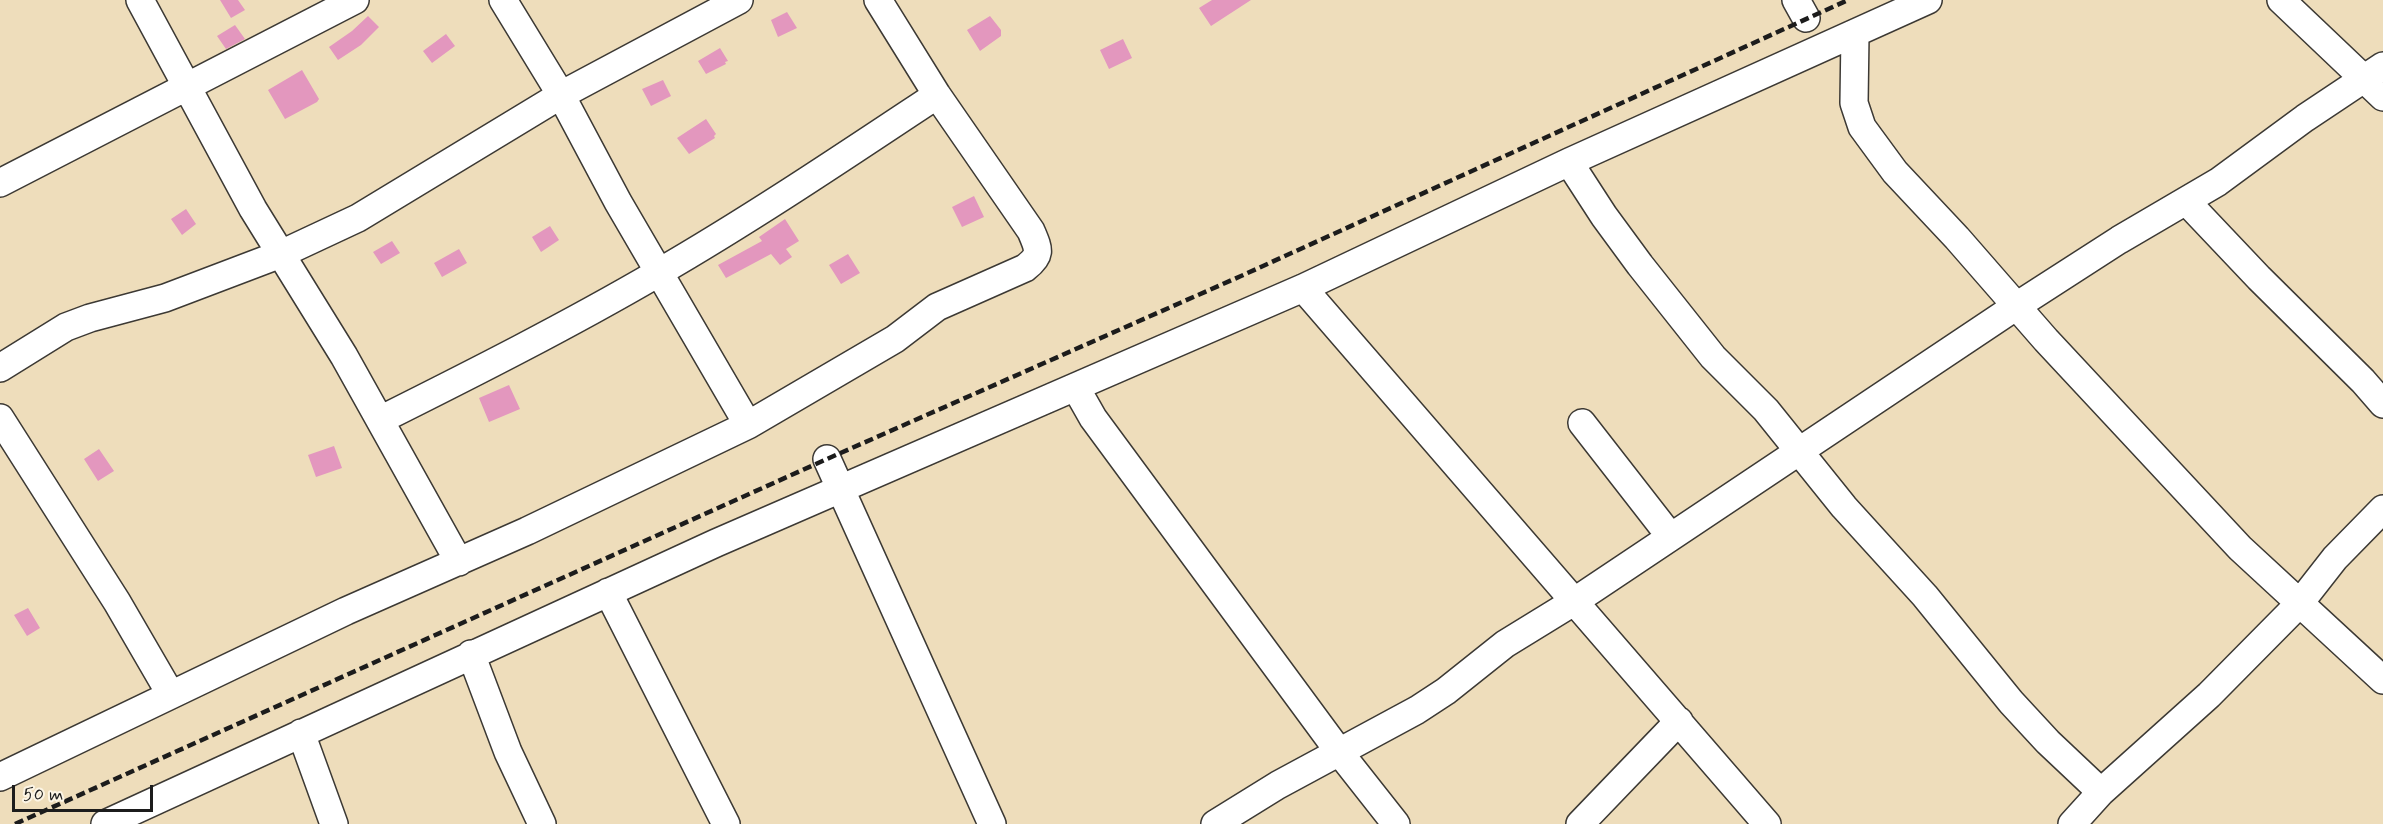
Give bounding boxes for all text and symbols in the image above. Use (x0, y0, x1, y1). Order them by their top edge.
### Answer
scale bar (15, 773, 156, 811)
text: 50 m (23, 783, 63, 807)

